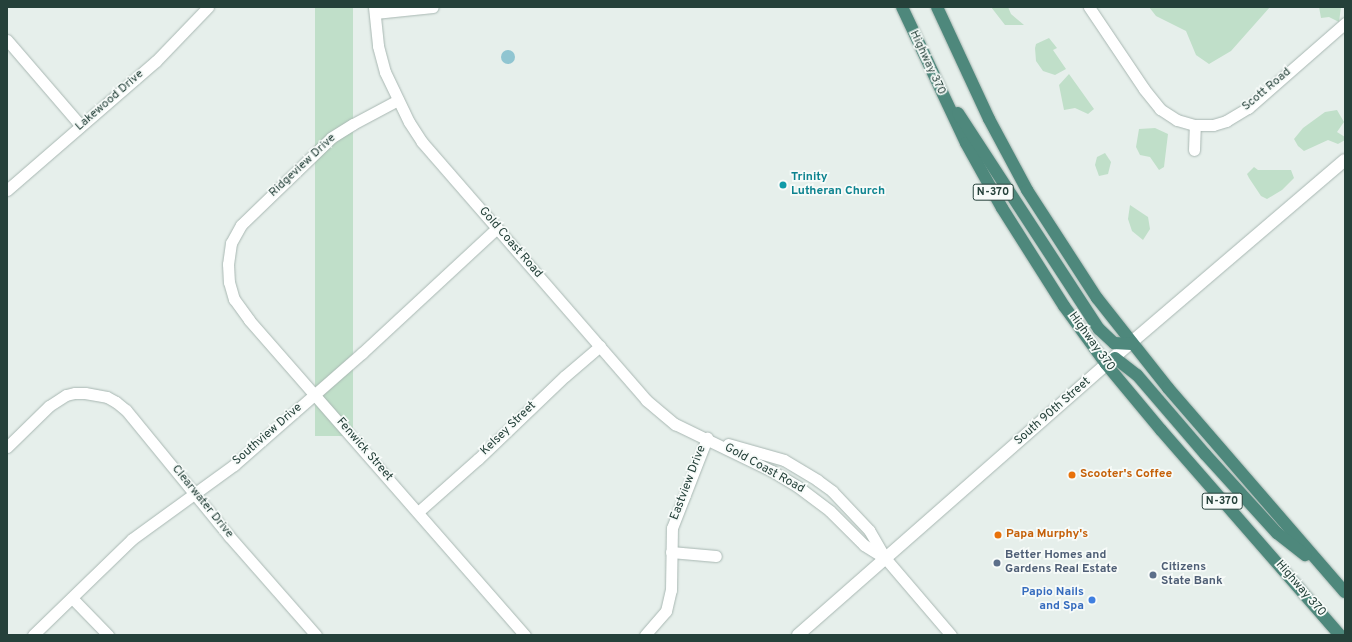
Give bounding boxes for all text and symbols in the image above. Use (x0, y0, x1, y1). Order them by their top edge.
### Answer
street label: Highway 370 (906, 28, 948, 98)
street label: Scott Road (1240, 65, 1294, 115)
street label: Lakewood Drive (73, 67, 147, 135)
street label: Ridgeview Drive (267, 131, 339, 201)
place label: Trinity Lutheran Church (791, 171, 885, 199)
marker: Trinity Lutheran Church (778, 180, 788, 190)
road number: N-370 (972, 183, 1014, 201)
street label: Gold Coast Road (475, 205, 545, 281)
street label: Highway 370 (1065, 310, 1117, 374)
street label: South 90th Street (1012, 375, 1094, 449)
street label: Kelsey Street (478, 399, 540, 459)
street label: Southview Drive (231, 401, 305, 469)
street label: Fenwick Street (333, 416, 395, 484)
street label: Gold Coast Road (721, 441, 807, 497)
street label: Eastview Drive (668, 444, 710, 522)
street label: Clearwater Drive (168, 463, 236, 541)
place label: Scooter's Coffee (1080, 468, 1172, 482)
marker: Scooter's Coffee (1067, 470, 1077, 480)
road number: N-370 (1201, 492, 1243, 510)
place label: Papa Murphy's (1006, 528, 1088, 542)
marker: Papa Murphy's (993, 530, 1003, 540)
place label: Better Homes and Gardens Real Estate (1005, 549, 1117, 577)
marker: Better Homes and Gardens Real Estate (992, 558, 1002, 568)
street label: Highway 370 (1272, 558, 1328, 620)
place label: Citizens State Bank (1161, 561, 1223, 589)
marker: Citizens State Bank (1148, 570, 1158, 580)
place label: Papio Nails and Spa (1022, 586, 1084, 614)
marker: Papio Nails and Spa (1087, 595, 1097, 605)

